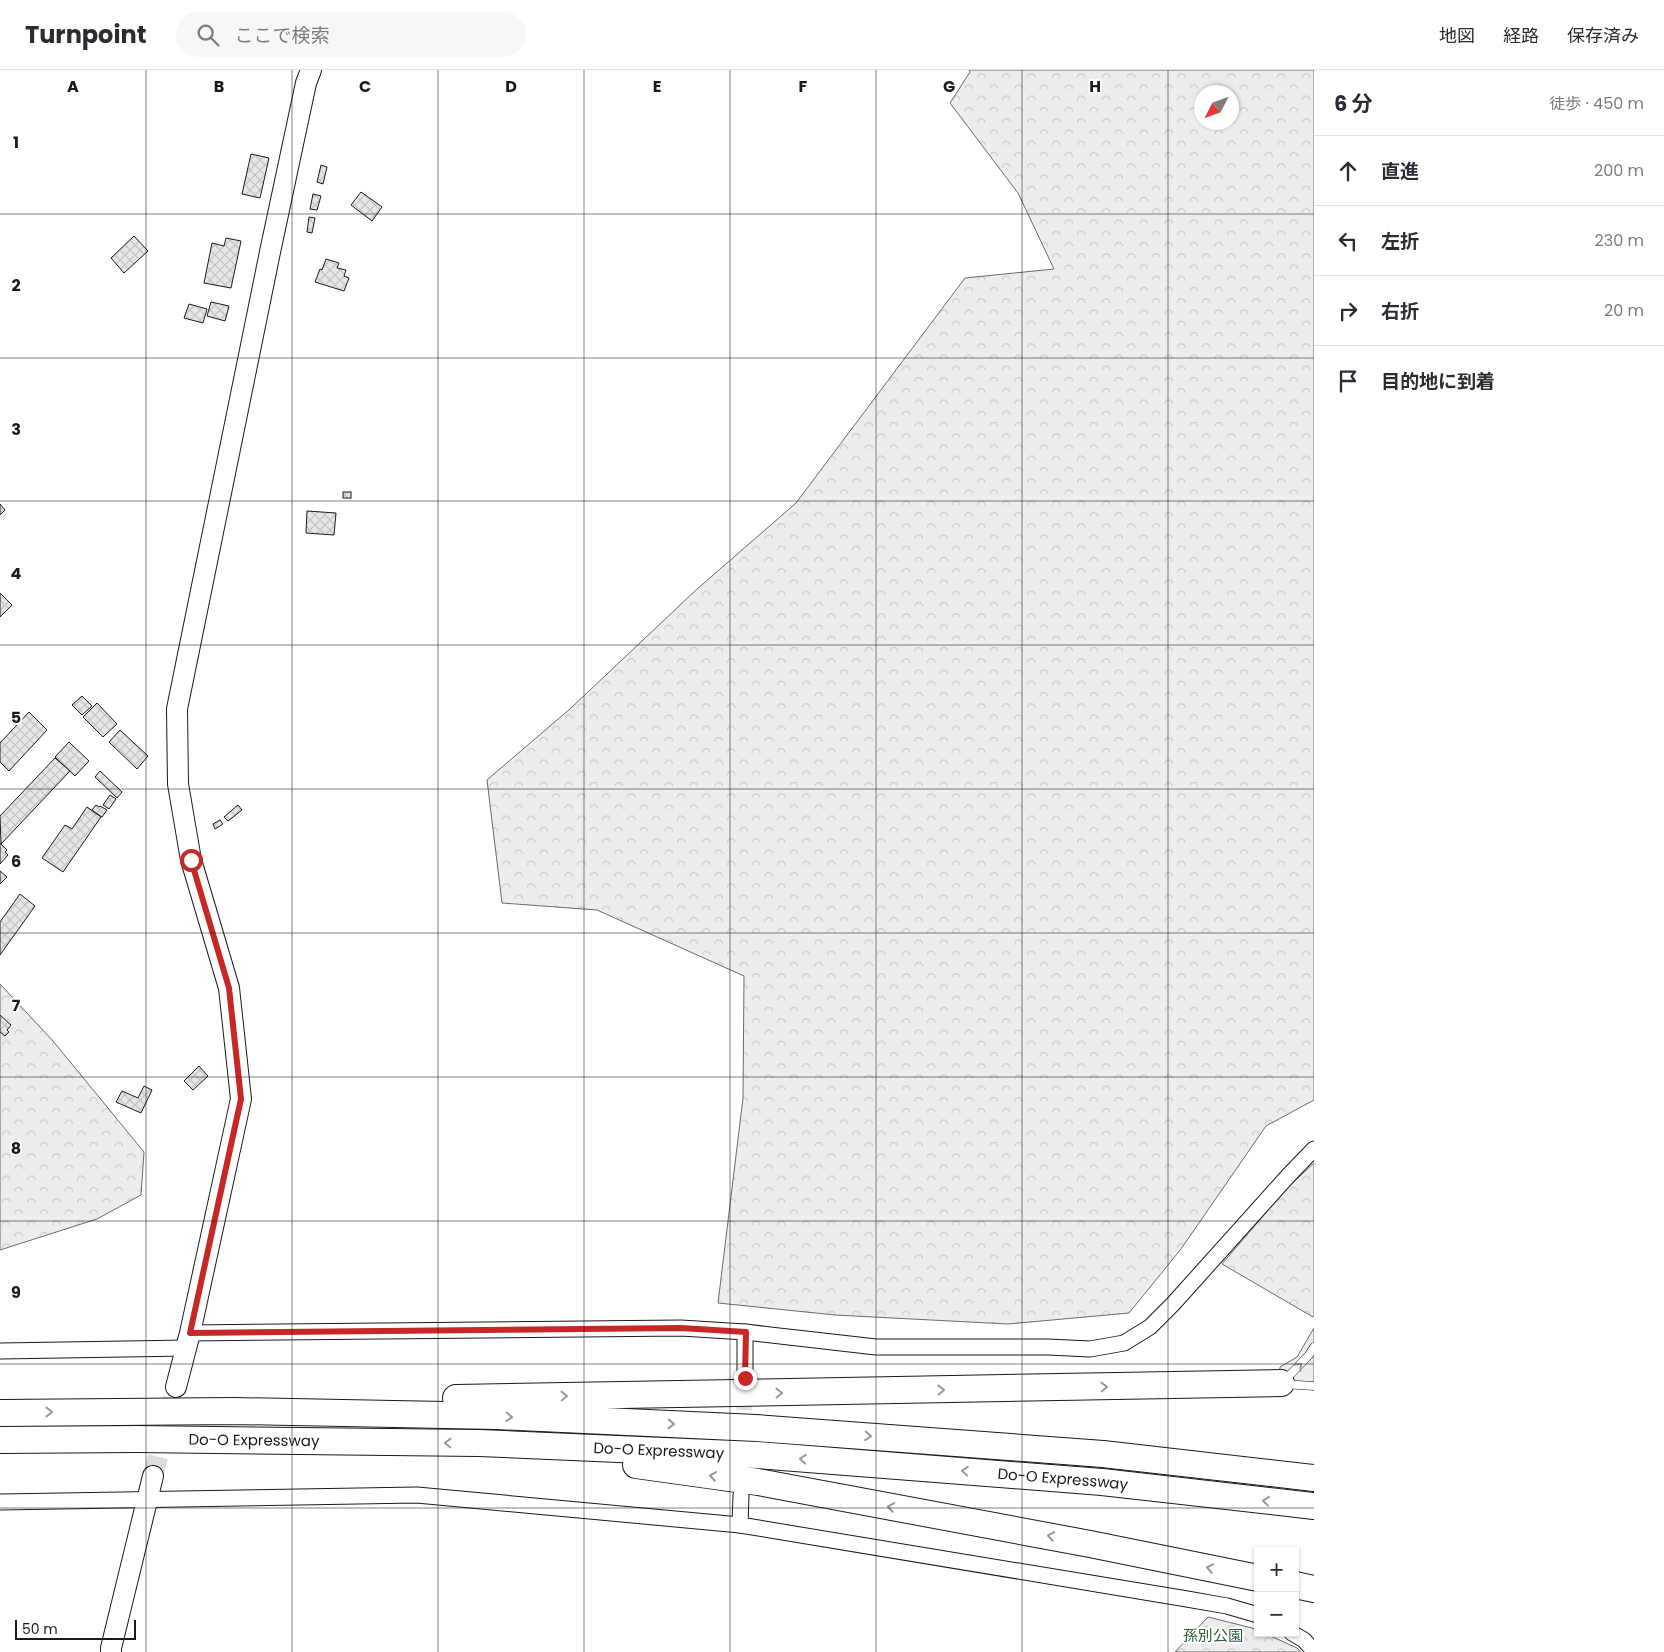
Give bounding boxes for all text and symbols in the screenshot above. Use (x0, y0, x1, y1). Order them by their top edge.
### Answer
search box (176, 12, 526, 57)
text: Turnpoint (25, 18, 146, 51)
icon: search (194, 21, 222, 49)
text: ここで検索 (234, 22, 329, 49)
text: 地図 (1439, 23, 1475, 48)
text: 経路 (1503, 23, 1539, 48)
text: 保存済み (1567, 23, 1639, 48)
text: A (67, 75, 79, 98)
text: B (214, 75, 224, 98)
text: C (359, 75, 371, 98)
text: D (505, 75, 517, 98)
text: E (653, 75, 661, 98)
text: F (799, 75, 808, 98)
text: G (943, 75, 955, 98)
text: H (1089, 75, 1101, 98)
north arrow (1194, 85, 1239, 130)
text: 6 分 (1334, 89, 1373, 118)
text: 徒歩 · 450 m (1549, 92, 1644, 115)
text: 1 (13, 131, 19, 154)
icon: ahead (1334, 157, 1362, 185)
text: 直進 (1381, 158, 1419, 185)
text: 200 m (1594, 159, 1644, 182)
icon: left (1334, 227, 1362, 255)
text: 左折 (1381, 228, 1419, 255)
text: 230 m (1595, 229, 1644, 252)
text: 2 (11, 274, 21, 297)
icon: right (1334, 297, 1362, 325)
text: 右折 (1381, 298, 1419, 325)
text: 20 m (1604, 299, 1644, 322)
icon: arrive (1334, 367, 1362, 395)
text: 目的地に到着 (1381, 368, 1495, 395)
text: 3 (11, 418, 21, 441)
text: 4 (11, 562, 22, 585)
text: 5 (11, 706, 21, 729)
route start (180, 849, 203, 872)
text: 6 (11, 850, 21, 873)
text: 7 (12, 994, 21, 1017)
text: 8 (11, 1137, 21, 1160)
text: 9 (11, 1281, 21, 1304)
one-way arrow (1293, 1363, 1302, 1372)
route end (734, 1367, 757, 1390)
one-way arrow (1100, 1381, 1108, 1392)
one-way arrow (937, 1384, 945, 1395)
one-way arrow (775, 1387, 783, 1398)
one-way arrow (560, 1391, 568, 1402)
one-way arrow (45, 1407, 53, 1417)
one-way arrow (505, 1411, 513, 1422)
one-way arrow (668, 1419, 675, 1429)
street label: Do-O Expressway (188, 1429, 320, 1451)
one-way arrow (864, 1431, 872, 1442)
street label: Do-O Expressway (593, 1437, 725, 1464)
one-way arrow (444, 1438, 452, 1448)
one-way arrow (798, 1453, 806, 1464)
street label: Do-O Expressway (997, 1463, 1130, 1495)
one-way arrow (960, 1466, 968, 1477)
one-way arrow (709, 1471, 717, 1482)
one-way arrow (1261, 1495, 1269, 1506)
one-way arrow (886, 1502, 895, 1512)
one-way arrow (1046, 1532, 1055, 1542)
map controls (1254, 1547, 1299, 1637)
button: + (1254, 1547, 1299, 1592)
one-way arrow (1206, 1563, 1214, 1574)
button: − (1254, 1592, 1299, 1637)
scale bar (15, 1617, 136, 1640)
text: 50 m (22, 1619, 58, 1639)
park label: 孫別公園 (1183, 1625, 1243, 1646)

